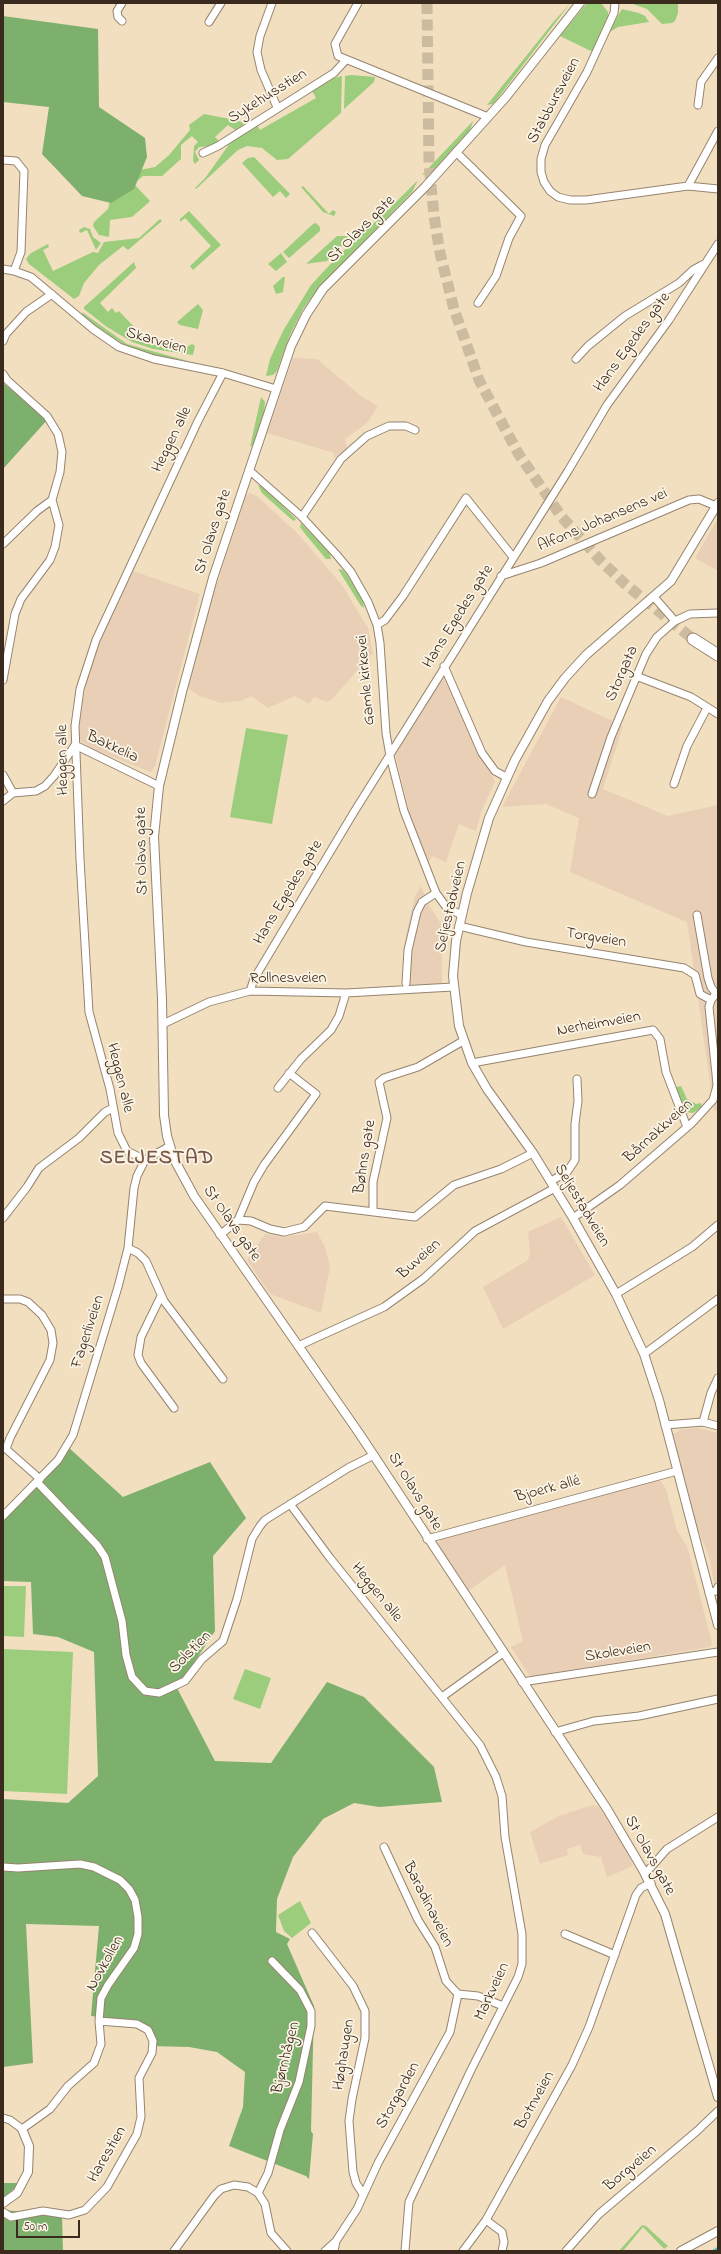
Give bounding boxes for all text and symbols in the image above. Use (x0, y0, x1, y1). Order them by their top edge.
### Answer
street label: Stabbursveien (524, 55, 586, 147)
street label: Sykehusstien (225, 65, 311, 129)
street label: St Olavs gate (324, 192, 400, 268)
street label: Hans Egedes gate (590, 289, 676, 397)
street label: Skarveien (123, 324, 189, 360)
street label: Heggen alle (149, 404, 197, 476)
street label: Alfons Johansens vei (535, 485, 671, 557)
street label: St Olavs gate (191, 487, 237, 577)
street label: Hans Egedes gate (419, 562, 499, 672)
street label: Gamle kirkevei (353, 634, 381, 726)
street label: Storgata (602, 643, 644, 705)
street label: Heggen alle (54, 724, 74, 796)
street label: Bakkelia (83, 728, 141, 768)
street label: St Olavs gate (133, 807, 153, 895)
street label: Hans Egedes gate (250, 837, 328, 949)
street label: Seljestadveien (432, 859, 472, 955)
street label: Torgveien (564, 925, 628, 953)
street label: Rollnesveien (249, 969, 327, 989)
street label: Nerheimveien (556, 1008, 642, 1042)
street label: Heggen alle (101, 1041, 137, 1115)
street label: Bårnakkveien (620, 1096, 698, 1168)
street label: Bøhns gate (351, 1119, 381, 1195)
district label: SELJESTAD (100, 1148, 214, 1172)
street label: Seljestadveien (549, 1161, 613, 1251)
street label: St Olavs gate (198, 1182, 264, 1266)
street label: Buveien (394, 1236, 446, 1284)
street label: Fagerliveien (68, 1293, 110, 1371)
street label: St Olavs gate (382, 1450, 446, 1534)
street label: Bjoerk allé (513, 1472, 583, 1508)
street label: Heggen alle (346, 1559, 406, 1627)
street label: Solstien (166, 1628, 216, 1678)
street label: Skoleveien (584, 1638, 652, 1668)
street label: St Olavs gate (619, 1813, 679, 1899)
street label: Baradinaveien (397, 1859, 457, 1951)
street label: Novkollen (83, 1933, 129, 1995)
street label: Markveien (471, 1960, 515, 2024)
street label: Høghaugen (330, 2018, 360, 2092)
street label: Bjørnhågen (269, 2020, 305, 2096)
street label: Storgarden (373, 2059, 425, 2133)
street label: Botnveien (512, 2068, 560, 2134)
street label: Harestien (84, 2124, 132, 2186)
street label: Borgveien (601, 2141, 661, 2197)
scale bar (18, 2212, 82, 2238)
text: 50 m (23, 2218, 47, 2236)

